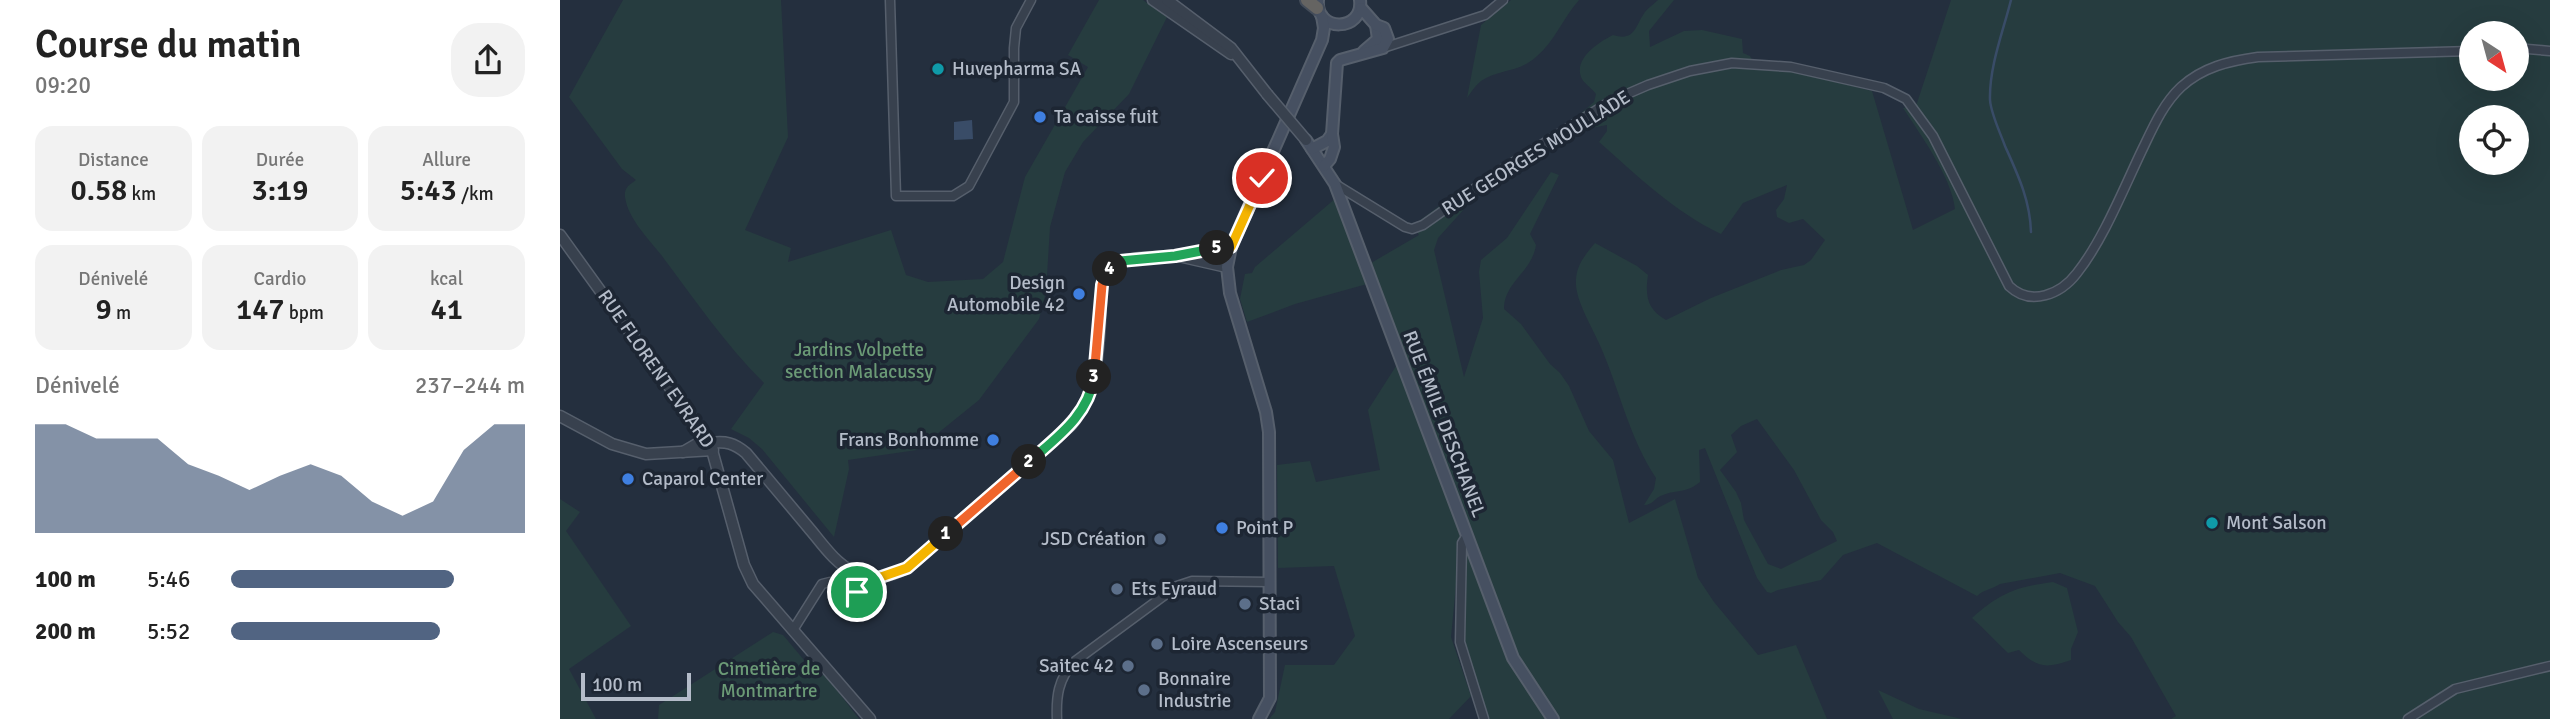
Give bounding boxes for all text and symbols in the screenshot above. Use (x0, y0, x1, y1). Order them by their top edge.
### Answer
text: Course du matin (35, 21, 302, 68)
north arrow (2459, 21, 2529, 91)
map controls (2459, 21, 2529, 175)
button: share (451, 23, 525, 97)
place label: Huvepharma SA (952, 57, 1082, 81)
marker: Huvepharma SA (930, 61, 946, 77)
text: 09:20 (35, 71, 91, 100)
street label: RUE GEORGES MOULLADE (1437, 85, 1635, 221)
place label: Ta caisse fuit (1054, 105, 1159, 129)
button: locate (2459, 105, 2529, 175)
marker: Ta caisse fuit (1032, 109, 1048, 125)
text: Distance (78, 148, 149, 172)
text: Durée (256, 148, 304, 172)
text: Allure (422, 148, 471, 172)
pin (1232, 148, 1292, 208)
icon: check (1243, 159, 1281, 197)
text: 0.58 (70, 172, 127, 209)
text: 3:19 (251, 172, 309, 209)
text: 5:43 (400, 172, 457, 209)
text: km (127, 182, 156, 206)
text: /km (457, 182, 494, 206)
pin: 5 (1200, 230, 1234, 266)
text: 5 (1211, 235, 1222, 259)
pin: 4 (1092, 252, 1128, 286)
text: 4 (1104, 256, 1115, 280)
text: Dénivelé (78, 267, 148, 291)
text: Cardio (254, 267, 306, 291)
text: kcal (430, 267, 463, 291)
place label: Design Automobile 42 (947, 271, 1065, 317)
street label: RUE FLORENT EVRARD (592, 285, 720, 453)
marker: Design Automobile 42 (1071, 286, 1087, 302)
text: 9 (96, 291, 112, 328)
text: 147 (236, 291, 285, 328)
text: 41 (430, 291, 463, 328)
text: m (112, 301, 131, 325)
text: bpm (285, 301, 324, 325)
street label: RUE ÉMILE DESCHANEL (1397, 327, 1491, 521)
park label: Jardins Volpette section Malacussy (785, 338, 933, 384)
pin: 3 (1076, 360, 1112, 394)
text: 3 (1088, 364, 1099, 388)
text: Dénivelé (35, 371, 120, 400)
text: 237–244 m (415, 371, 525, 400)
place label: Frans Bonhomme (838, 428, 979, 452)
marker: Frans Bonhomme (985, 432, 1001, 448)
pin: 2 (1012, 444, 1046, 480)
text: 2 (1023, 449, 1034, 473)
place label: Caparol Center (642, 467, 763, 491)
marker: Caparol Center (620, 471, 636, 487)
place label: Mont Salson (2226, 511, 2327, 535)
marker: Mont Salson (2204, 515, 2220, 531)
pin: 1 (928, 516, 964, 552)
place label: Point P (1236, 516, 1293, 540)
marker: Point P (1214, 520, 1230, 536)
text: 1 (940, 521, 951, 545)
place label: JSD Création (1041, 527, 1146, 551)
marker: JSD Création (1152, 531, 1168, 547)
pin (827, 562, 887, 622)
text: 100 m (35, 565, 96, 594)
text: 5:46 (147, 565, 190, 594)
icon: arrive (838, 573, 876, 611)
place label: Ets Eyraud (1131, 577, 1217, 601)
marker: Ets Eyraud (1109, 581, 1125, 597)
place label: Staci (1259, 592, 1300, 616)
marker: Staci (1237, 596, 1253, 612)
text: 200 m (35, 617, 96, 646)
text: 5:52 (147, 617, 190, 646)
place label: Loire Ascenseurs (1171, 632, 1308, 656)
marker: Loire Ascenseurs (1149, 636, 1165, 652)
place label: Saitec 42 (1039, 654, 1114, 678)
park label: Cimetière de Montmartre (718, 657, 820, 703)
marker: Saitec 42 (1120, 658, 1136, 674)
place label: Bonnaire Industrie (1158, 667, 1231, 713)
scale bar (581, 670, 691, 702)
text: 100 m (592, 673, 642, 697)
marker: Bonnaire Industrie (1136, 682, 1152, 698)

